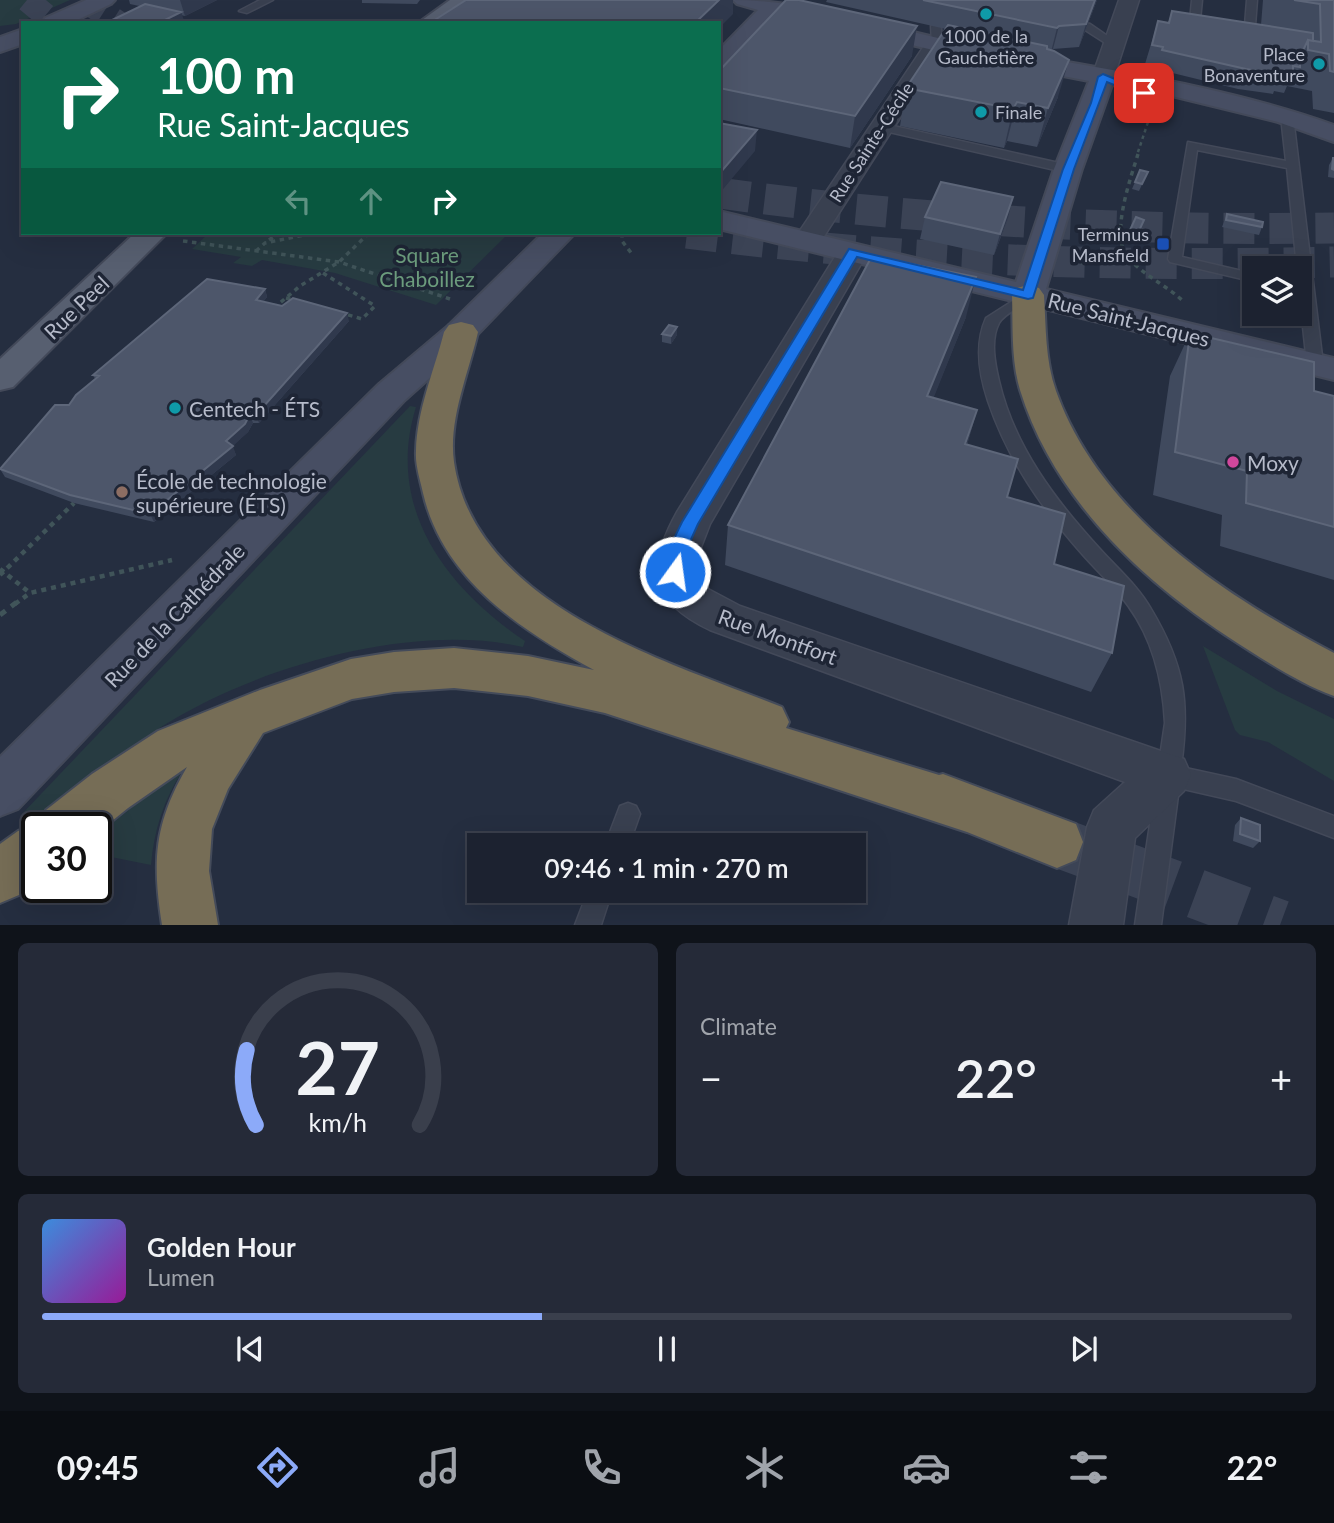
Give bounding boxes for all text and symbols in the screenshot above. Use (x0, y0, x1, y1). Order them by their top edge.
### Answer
marker: 1000 de la Gauchetière (978, 6, 994, 22)
place label: 1000 de la Gauchetière (938, 25, 1034, 68)
place label: Place Bonaventure (1204, 43, 1305, 86)
text: 100 m (157, 46, 295, 104)
icon: right (42, 49, 133, 140)
marker: Place Bonaventure (1311, 56, 1327, 72)
pin (1114, 63, 1174, 123)
icon: arrive (1125, 74, 1163, 112)
street label: Rue Sainte-Cécile (824, 78, 918, 206)
place label: Finale (995, 101, 1042, 123)
marker: Finale (973, 104, 989, 120)
text: Rue Saint-Jacques (157, 105, 410, 144)
icon: left (279, 182, 317, 220)
icon: ahead (352, 182, 390, 220)
icon: right (425, 182, 463, 220)
place label: Terminus Mansfield (1072, 223, 1149, 266)
marker: Terminus Mansfield (1155, 236, 1171, 252)
park label: Square Chaboillez (379, 242, 475, 291)
map controls (1242, 256, 1312, 326)
button: layers (1242, 256, 1312, 326)
street label: Rue Peel (39, 270, 113, 344)
street label: Rue Saint-Jacques (1046, 287, 1212, 351)
place label: Centech - ÉTS (189, 396, 320, 421)
marker: Centech - ÉTS (167, 400, 183, 416)
place label: Moxy (1247, 450, 1299, 475)
marker: Moxy (1225, 454, 1241, 470)
place label: École de technologie supérieure (ÉTS) (136, 468, 327, 517)
marker: École de technologie supérieure (ÉTS) (114, 484, 130, 500)
position arrow (638, 535, 712, 609)
street label: Rue de la Cathédrale (99, 538, 249, 692)
street label: Rue Montfort (715, 603, 841, 669)
speed limit sign: 30 (21, 812, 112, 903)
text: 09:46 · 1 min · 270 m (544, 852, 789, 884)
text: Climate (700, 1012, 777, 1040)
text: 27 (296, 1024, 380, 1112)
text: 22° (955, 1047, 1037, 1109)
text: − (700, 1055, 722, 1101)
text: + (1270, 1055, 1292, 1101)
text: km/h (309, 1107, 367, 1137)
text: Golden Hour (147, 1231, 296, 1263)
text: Lumen (147, 1263, 215, 1291)
icon: previous (231, 1330, 269, 1368)
icon: pause (648, 1330, 686, 1368)
icon: next (1065, 1330, 1103, 1368)
icon: directions (253, 1443, 302, 1492)
icon: music (415, 1443, 464, 1492)
icon: phone (577, 1443, 626, 1492)
icon: climate (740, 1443, 789, 1492)
icon: car (902, 1443, 951, 1492)
icon: filters (1064, 1443, 1113, 1492)
text: 09:45 (57, 1448, 139, 1487)
text: 22° (1227, 1448, 1277, 1487)

